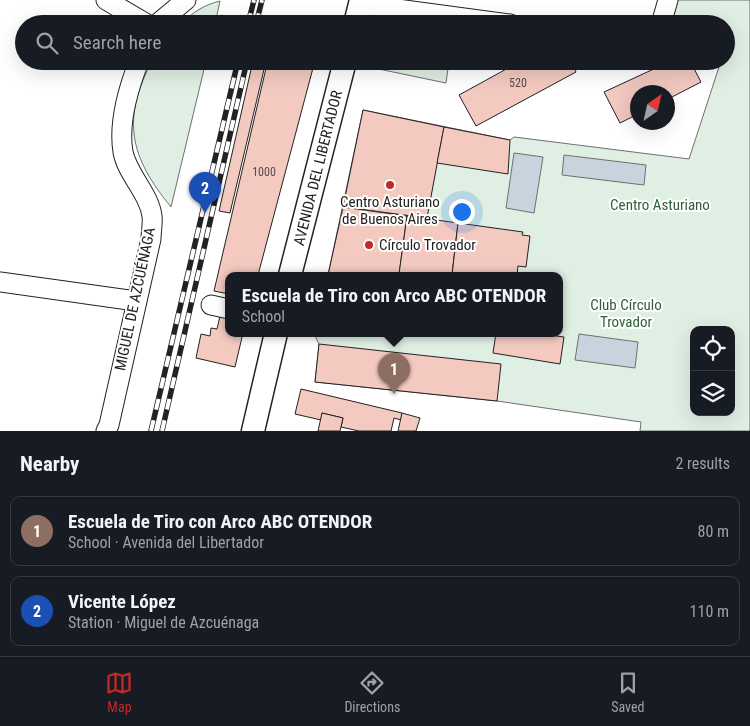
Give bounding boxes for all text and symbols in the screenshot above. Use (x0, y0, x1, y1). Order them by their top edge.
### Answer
search box (15, 15, 735, 70)
icon: search (33, 29, 61, 57)
text: Search here (73, 31, 161, 54)
house number: 520 (509, 76, 527, 90)
north arrow (630, 85, 675, 130)
street label: AVENIDA DEL LIBERTADOR (290, 88, 346, 247)
house number: 1000 (252, 165, 276, 179)
pin: 2 (189, 172, 221, 213)
marker: Centro Asturiano de Buenos Aires (384, 179, 396, 191)
place label: Centro Asturiano de Buenos Aires (340, 193, 440, 228)
park label: Centro Asturiano (610, 196, 710, 214)
your location (449, 199, 475, 225)
street label: MIGUEL DE AZCUÉNAGA (111, 225, 159, 372)
place label: Círculo Trovador (379, 236, 476, 254)
marker: Círculo Trovador (363, 239, 375, 251)
popup (225, 272, 563, 337)
text: Escuela de Tiro con Arco ABC OTENDOR (242, 284, 546, 307)
park label: Club Círculo Trovador (590, 296, 662, 331)
text: School (242, 307, 285, 326)
map controls (690, 326, 735, 416)
button: locate (690, 326, 735, 371)
pin: 1 (378, 353, 410, 394)
button: layers (690, 371, 735, 416)
text: Nearby (20, 452, 79, 476)
text: 2 results (675, 454, 730, 473)
text: Escuela de Tiro con Arco ABC OTENDOR (68, 510, 372, 533)
text: 1 (33, 522, 41, 541)
text: 80 m (697, 522, 729, 541)
text: School · Avenida del Libertador (68, 533, 264, 552)
text: Vicente López (68, 590, 176, 613)
text: 2 (33, 602, 41, 621)
text: 110 m (690, 602, 729, 621)
text: Station · Miguel de Azcuénaga (68, 613, 259, 632)
tab: Map (105, 669, 133, 715)
tab: Directions (344, 669, 400, 715)
tab: Saved (611, 669, 645, 715)

